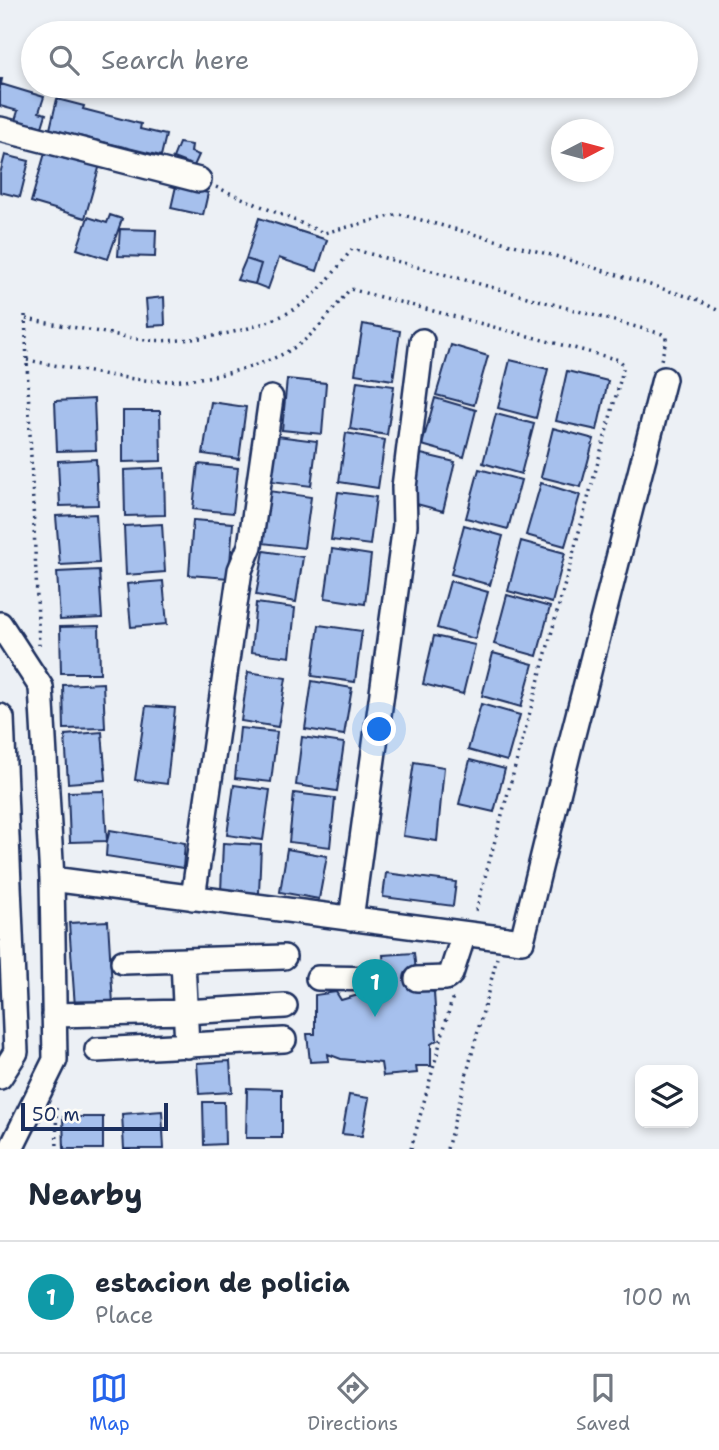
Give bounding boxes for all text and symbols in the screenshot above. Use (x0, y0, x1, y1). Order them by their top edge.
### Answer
search box (21, 21, 698, 98)
icon: search (45, 41, 83, 79)
text: Search here (101, 42, 250, 77)
north arrow (551, 119, 614, 182)
your location (362, 712, 396, 746)
pin: 1 (352, 959, 398, 1017)
map controls (635, 1065, 698, 1128)
button: layers (635, 1065, 698, 1128)
scale bar (21, 1100, 168, 1132)
text: 50 m (32, 1102, 80, 1127)
text: Nearby (28, 1174, 143, 1215)
text: estacion de policia (95, 1265, 350, 1300)
text: 1 (46, 1282, 56, 1312)
text: 100 m (622, 1282, 691, 1312)
text: Place (95, 1300, 154, 1330)
tab: Map (89, 1369, 130, 1436)
tab: Directions (308, 1369, 398, 1436)
tab: Saved (576, 1369, 630, 1436)

